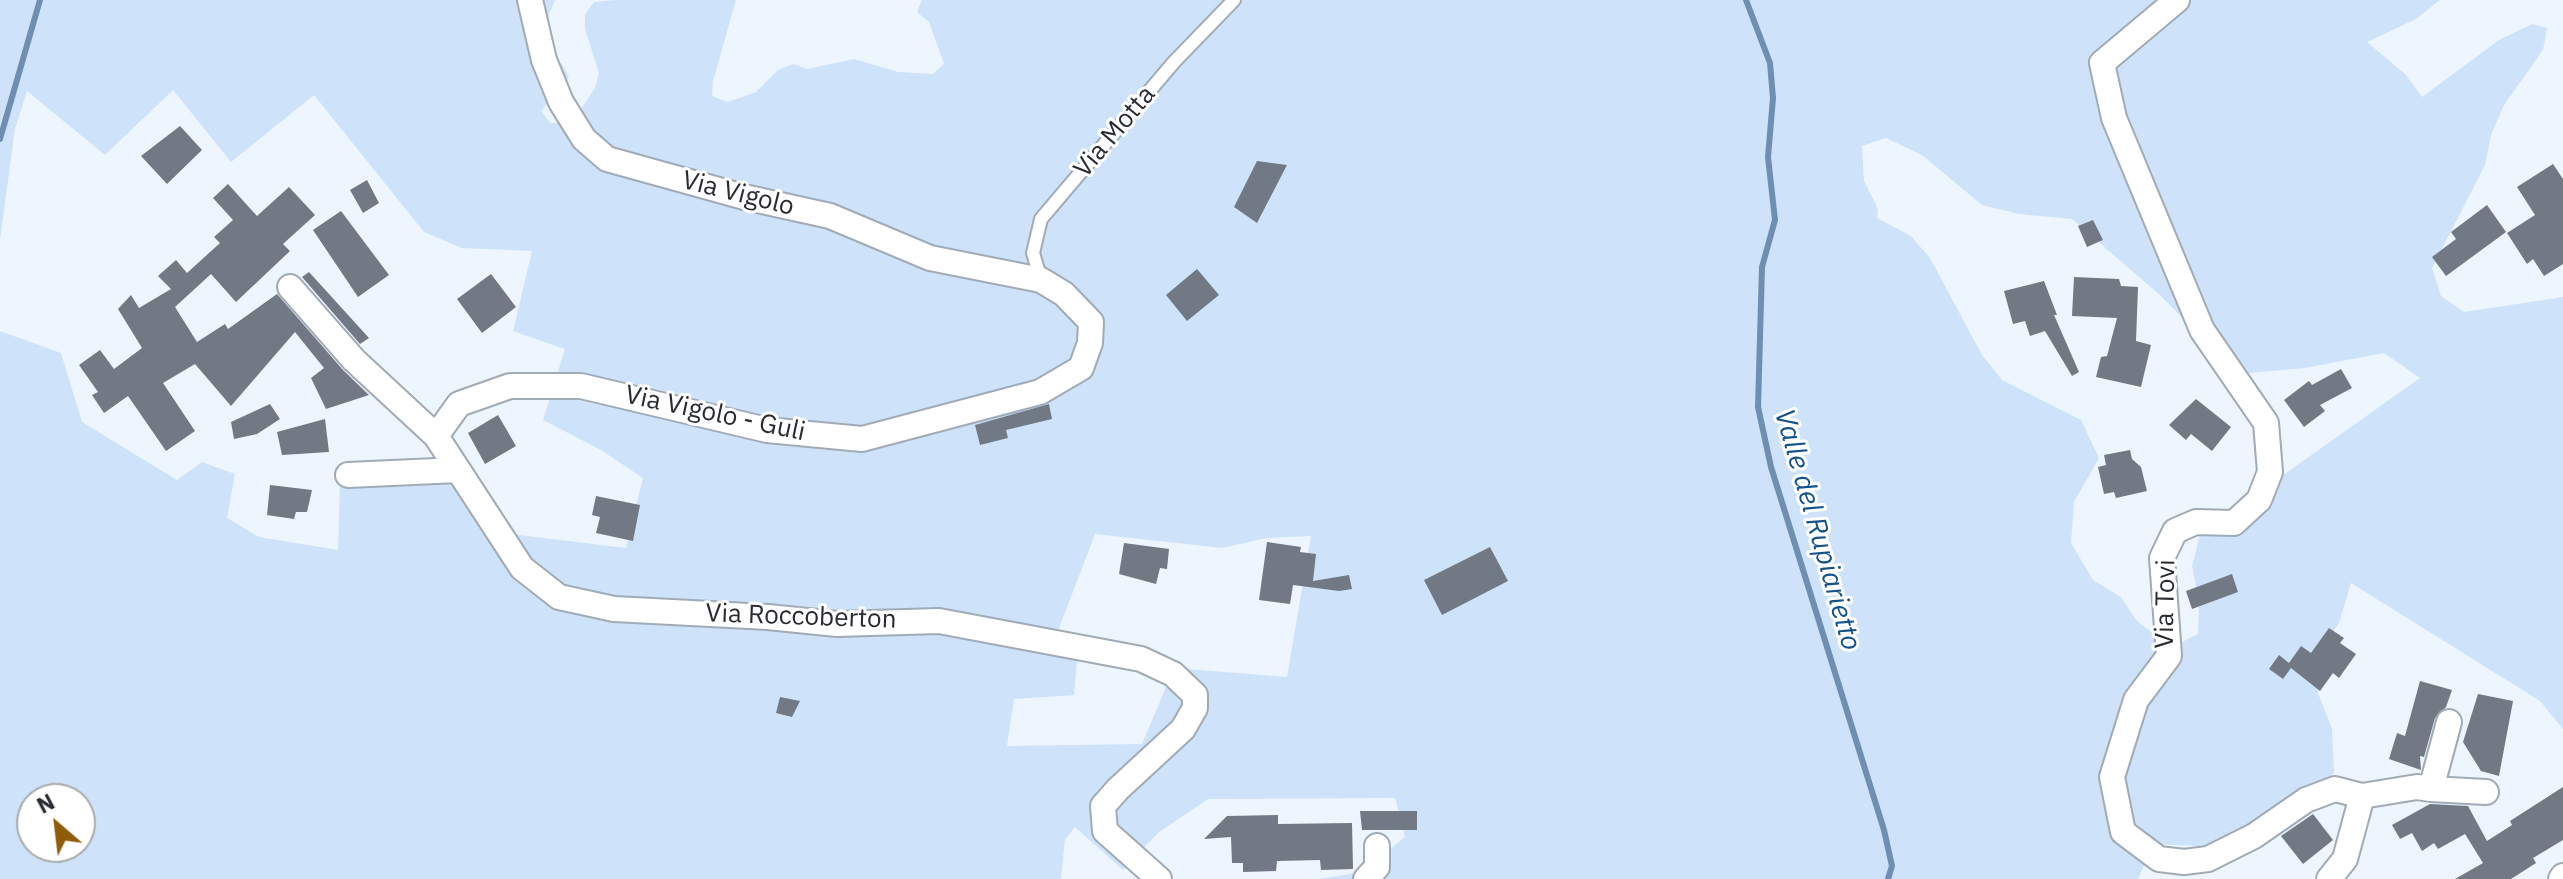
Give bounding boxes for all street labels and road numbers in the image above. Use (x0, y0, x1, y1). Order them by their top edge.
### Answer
street label: Via Motta (1068, 80, 1162, 184)
street label: Via Vigolo (679, 165, 797, 223)
street label: Via Vigolo - Guli (622, 380, 808, 448)
street label: Via Tovi (2150, 559, 2182, 649)
street label: Via Roccoberton (705, 598, 897, 636)

